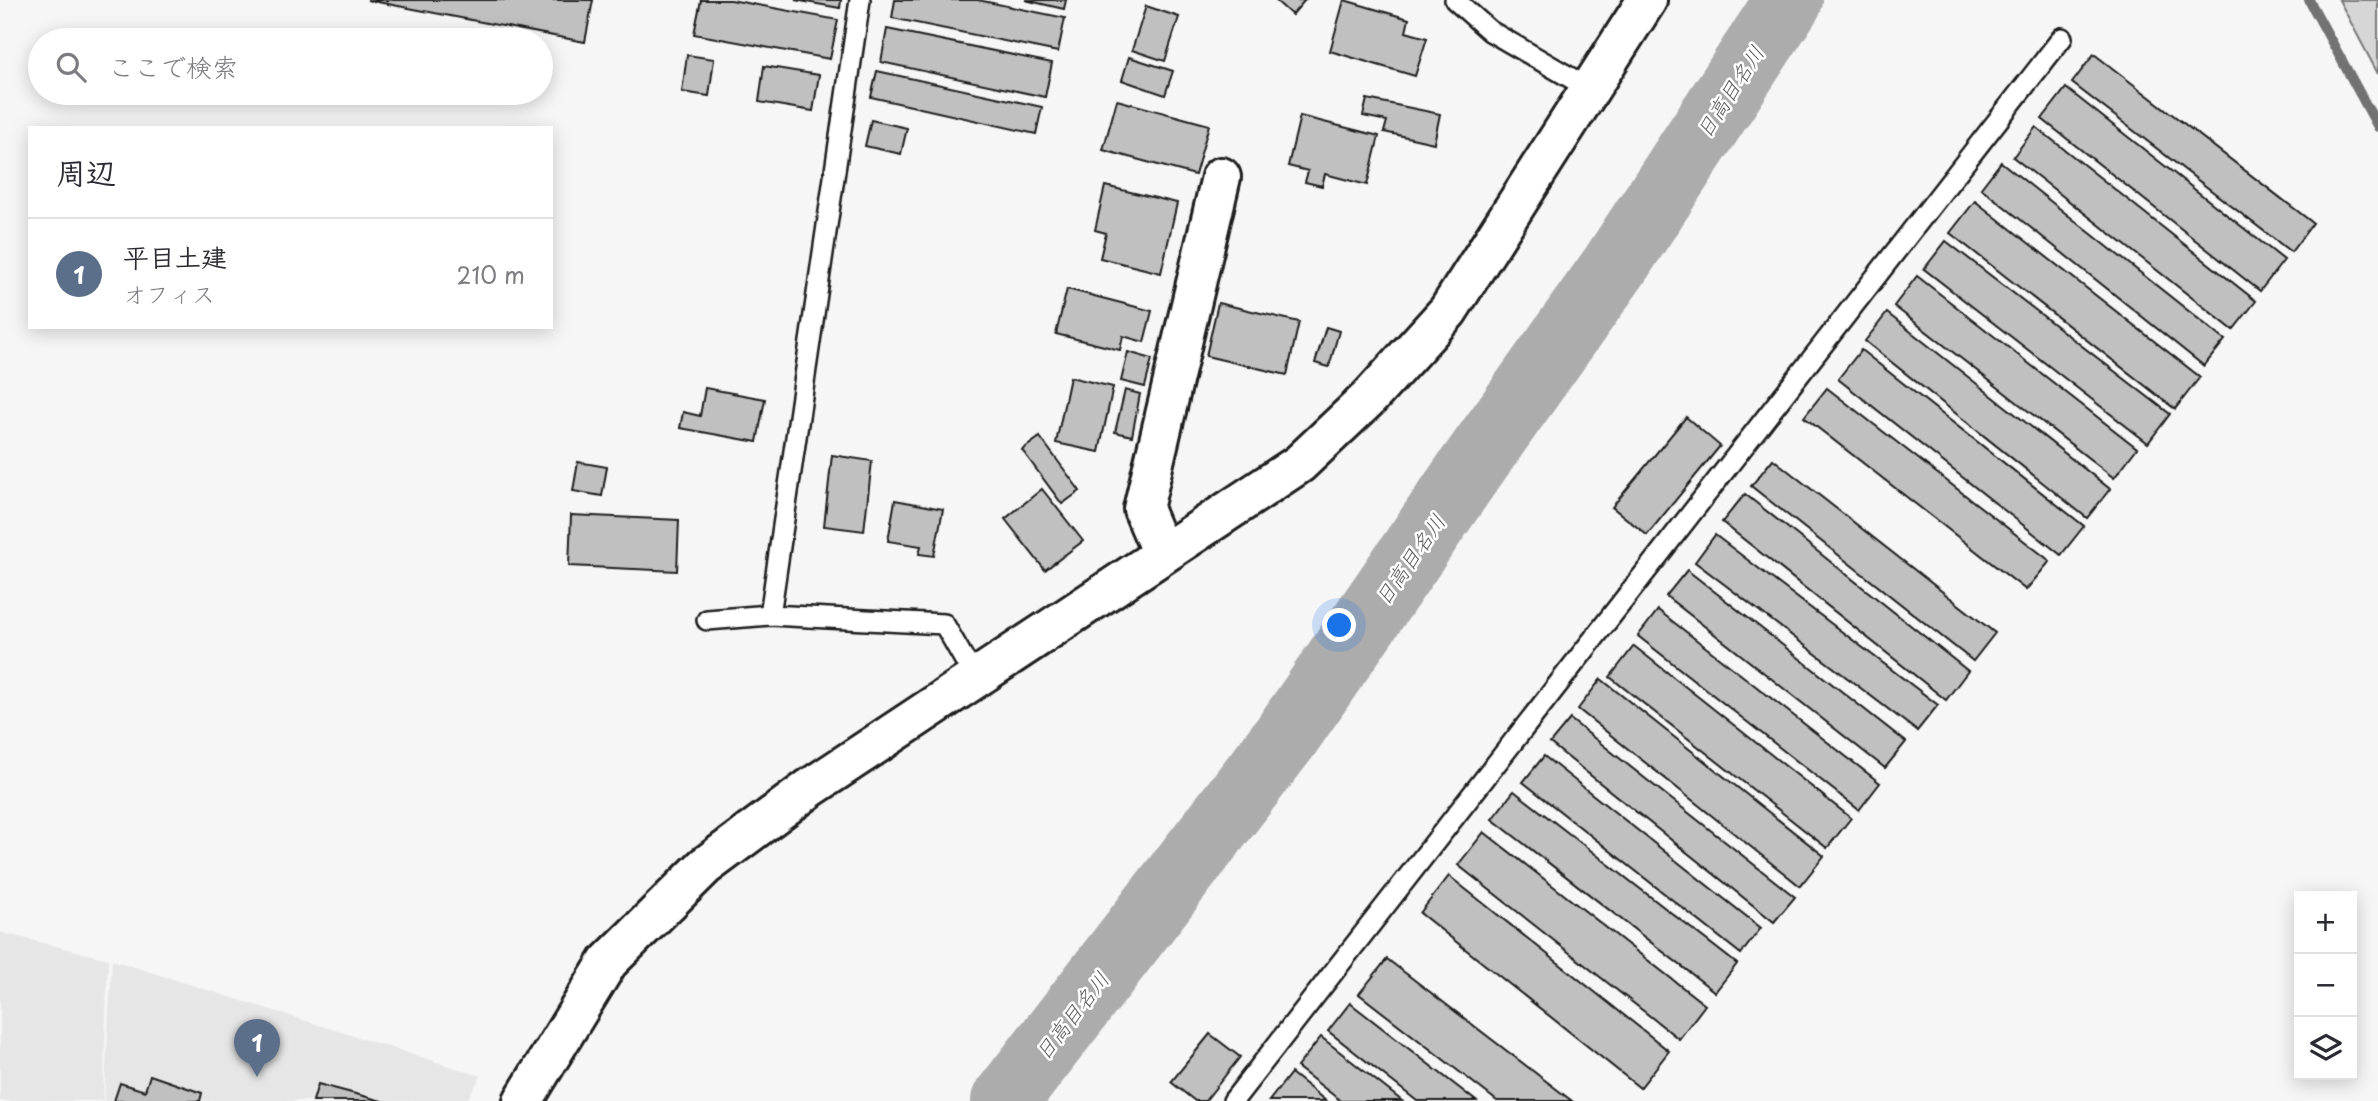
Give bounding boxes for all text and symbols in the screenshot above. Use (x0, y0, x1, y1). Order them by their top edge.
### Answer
search box (28, 28, 553, 105)
water label: 日高目名川 (1687, 38, 1771, 144)
text: ここで検索 (108, 47, 238, 86)
icon: search (52, 48, 90, 86)
text: 周辺 (56, 149, 116, 194)
text: 平目土建 (123, 237, 227, 276)
text: 1 (74, 257, 85, 292)
text: 210 m (457, 257, 525, 292)
text: オフィス (123, 276, 215, 311)
water label: 日高目名川 (1366, 507, 1452, 611)
your location (1322, 608, 1356, 642)
map controls (2294, 891, 2357, 1080)
button: + (2294, 891, 2357, 954)
button: − (2294, 954, 2357, 1017)
water label: 日高目名川 (1026, 964, 1116, 1066)
button: layers (2294, 1017, 2357, 1080)
pin: 1 (234, 1019, 280, 1077)

